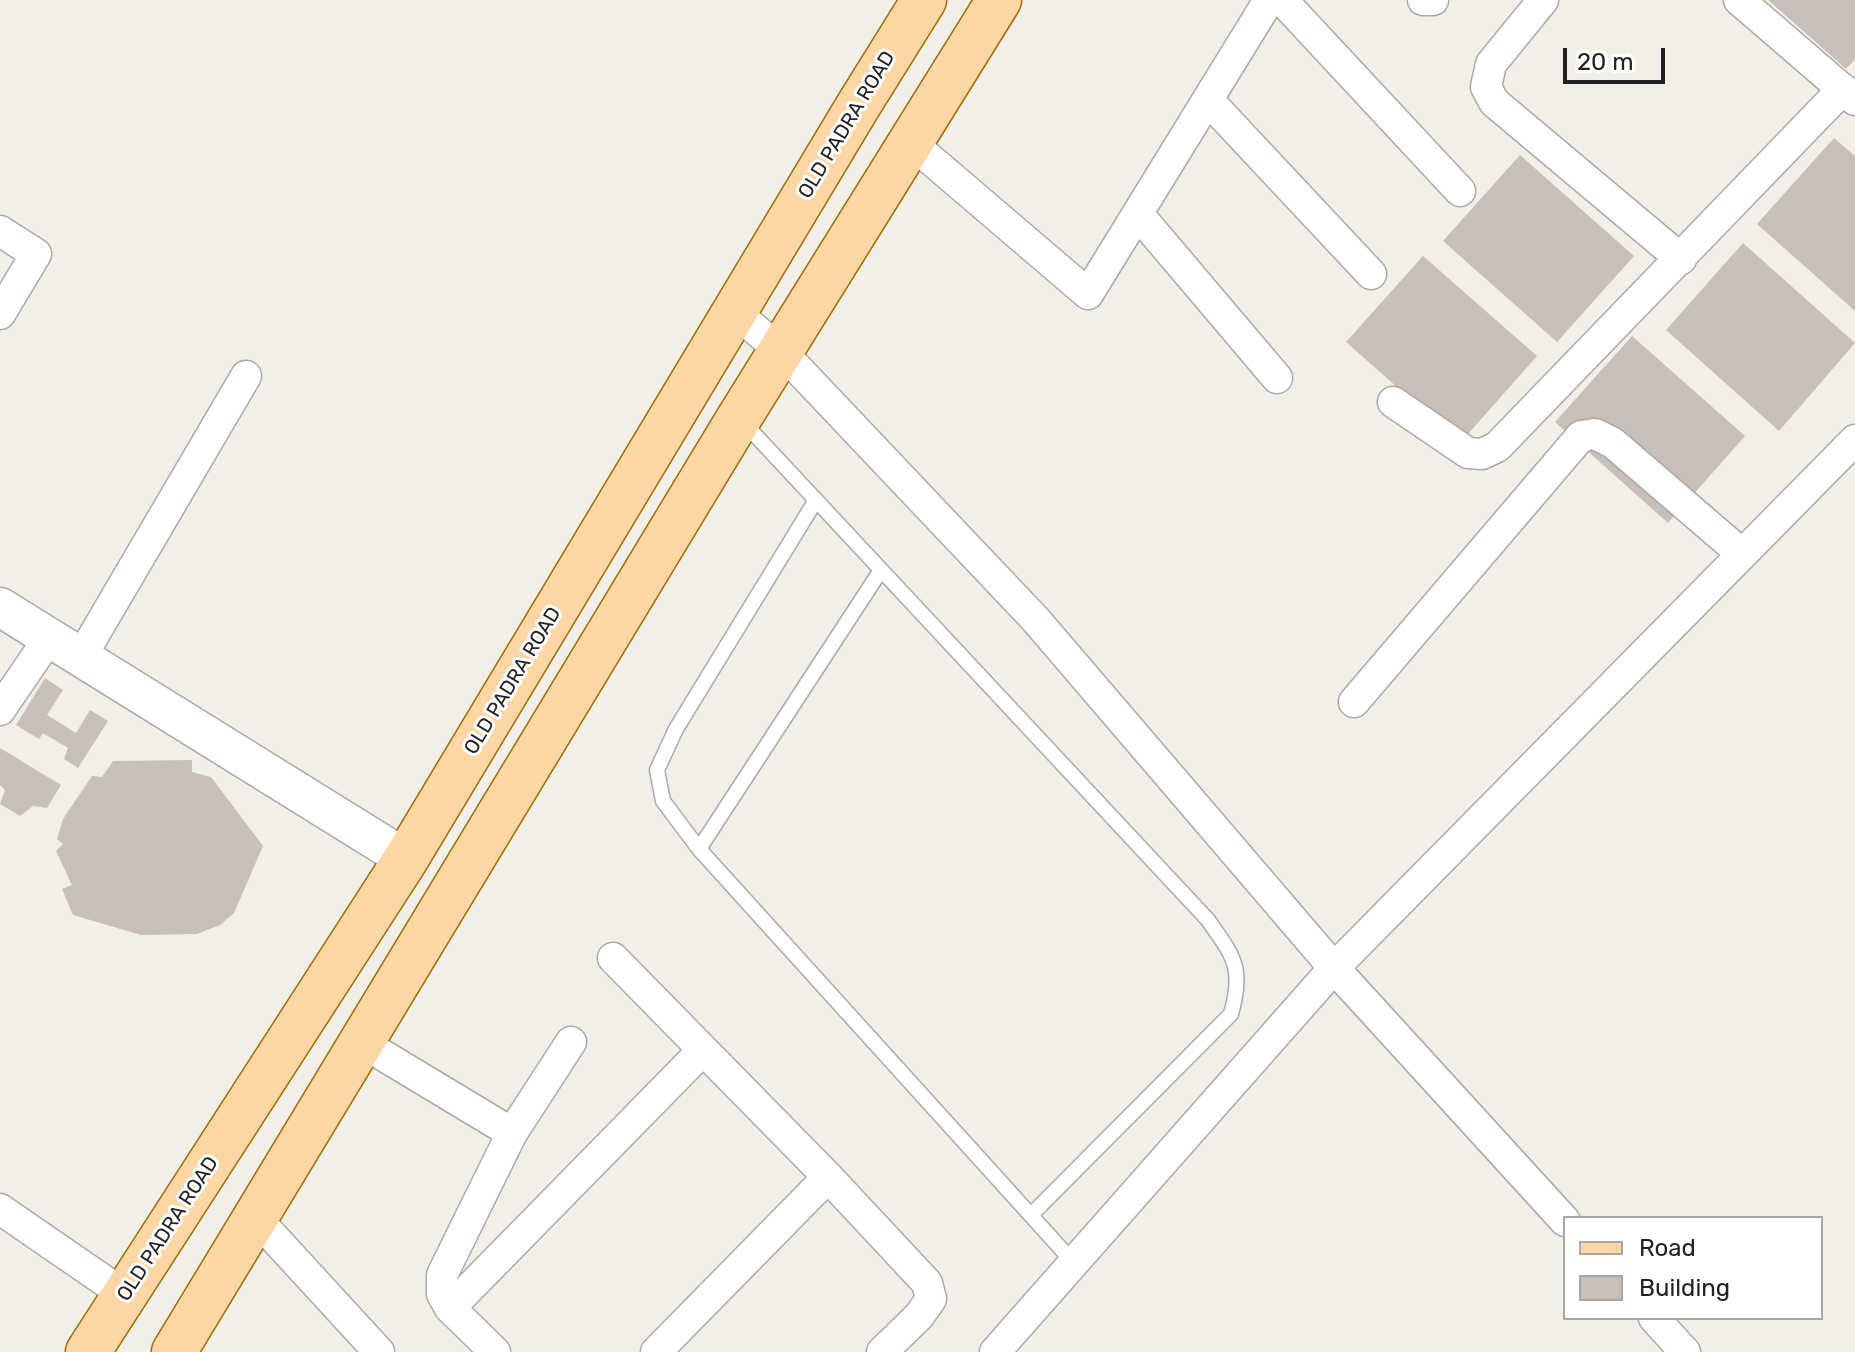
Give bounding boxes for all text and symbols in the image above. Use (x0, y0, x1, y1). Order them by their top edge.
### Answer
scale bar (1567, 32, 1669, 82)
street label: OLD PADRA ROAD (794, 47, 900, 203)
text: 20 m (1577, 48, 1634, 76)
street label: OLD PADRA ROAD (460, 603, 566, 759)
street label: OLD PADRA ROAD (112, 1152, 224, 1306)
legend (1563, 1216, 1823, 1320)
text: Road (1639, 1234, 1696, 1262)
text: Building (1639, 1274, 1730, 1302)

